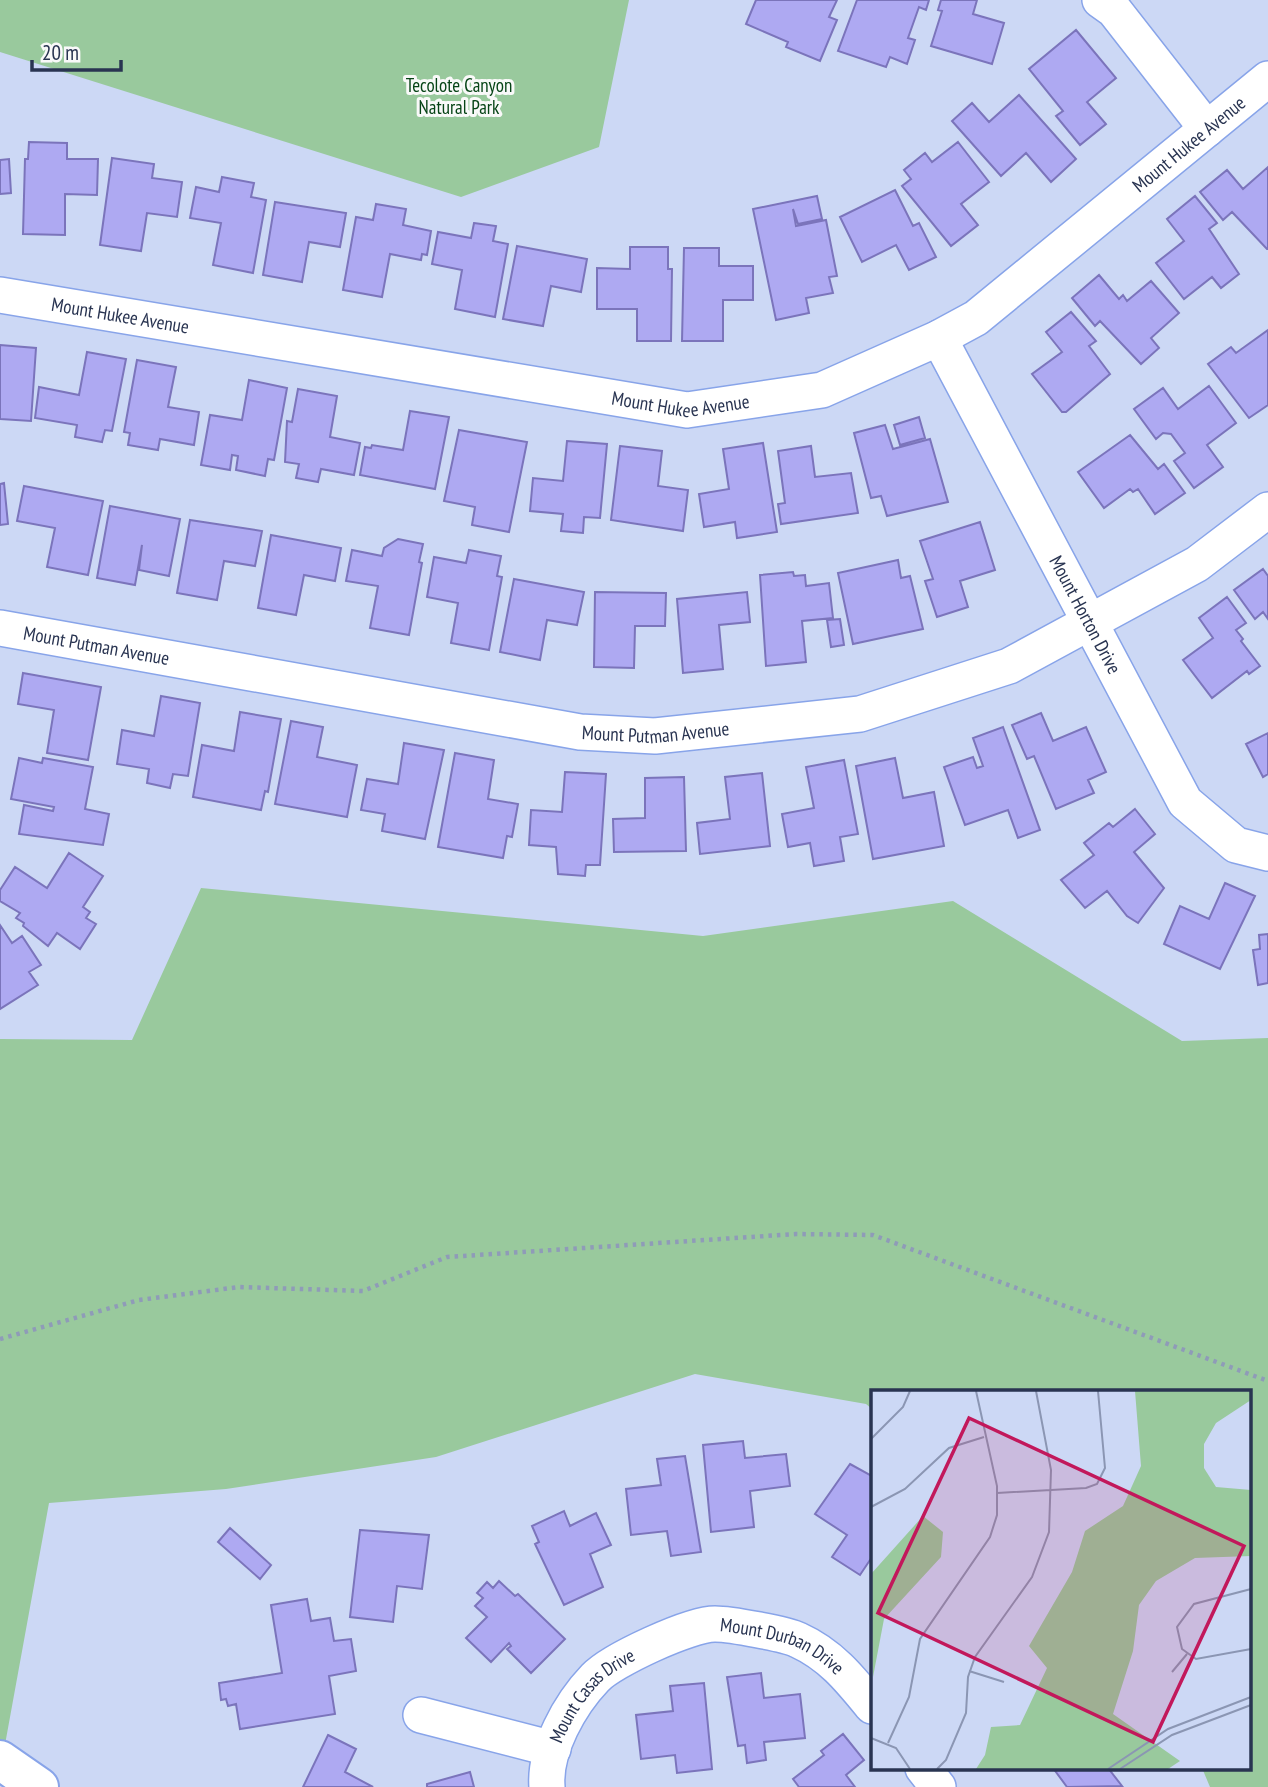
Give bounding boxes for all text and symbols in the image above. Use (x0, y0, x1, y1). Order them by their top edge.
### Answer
scale bar (32, 28, 121, 72)
text: 20 m (42, 39, 79, 66)
park label: Tecolote Canyon Natural Park (406, 73, 512, 119)
street label: Mount Hukee Avenue (1127, 91, 1250, 197)
street label: Mount Hukee Avenue (50, 292, 191, 338)
street label: Mount Hukee Avenue (610, 386, 751, 422)
street label: Mount Horton Drive (1044, 551, 1127, 678)
street label: Mount Putman Avenue (22, 620, 171, 670)
street label: Mount Putman Avenue (581, 716, 730, 749)
inset map (871, 1390, 1250, 1770)
street label: Mount Durban Drive (719, 1612, 850, 1679)
street label: Mount Casas Drive (544, 1643, 639, 1746)

